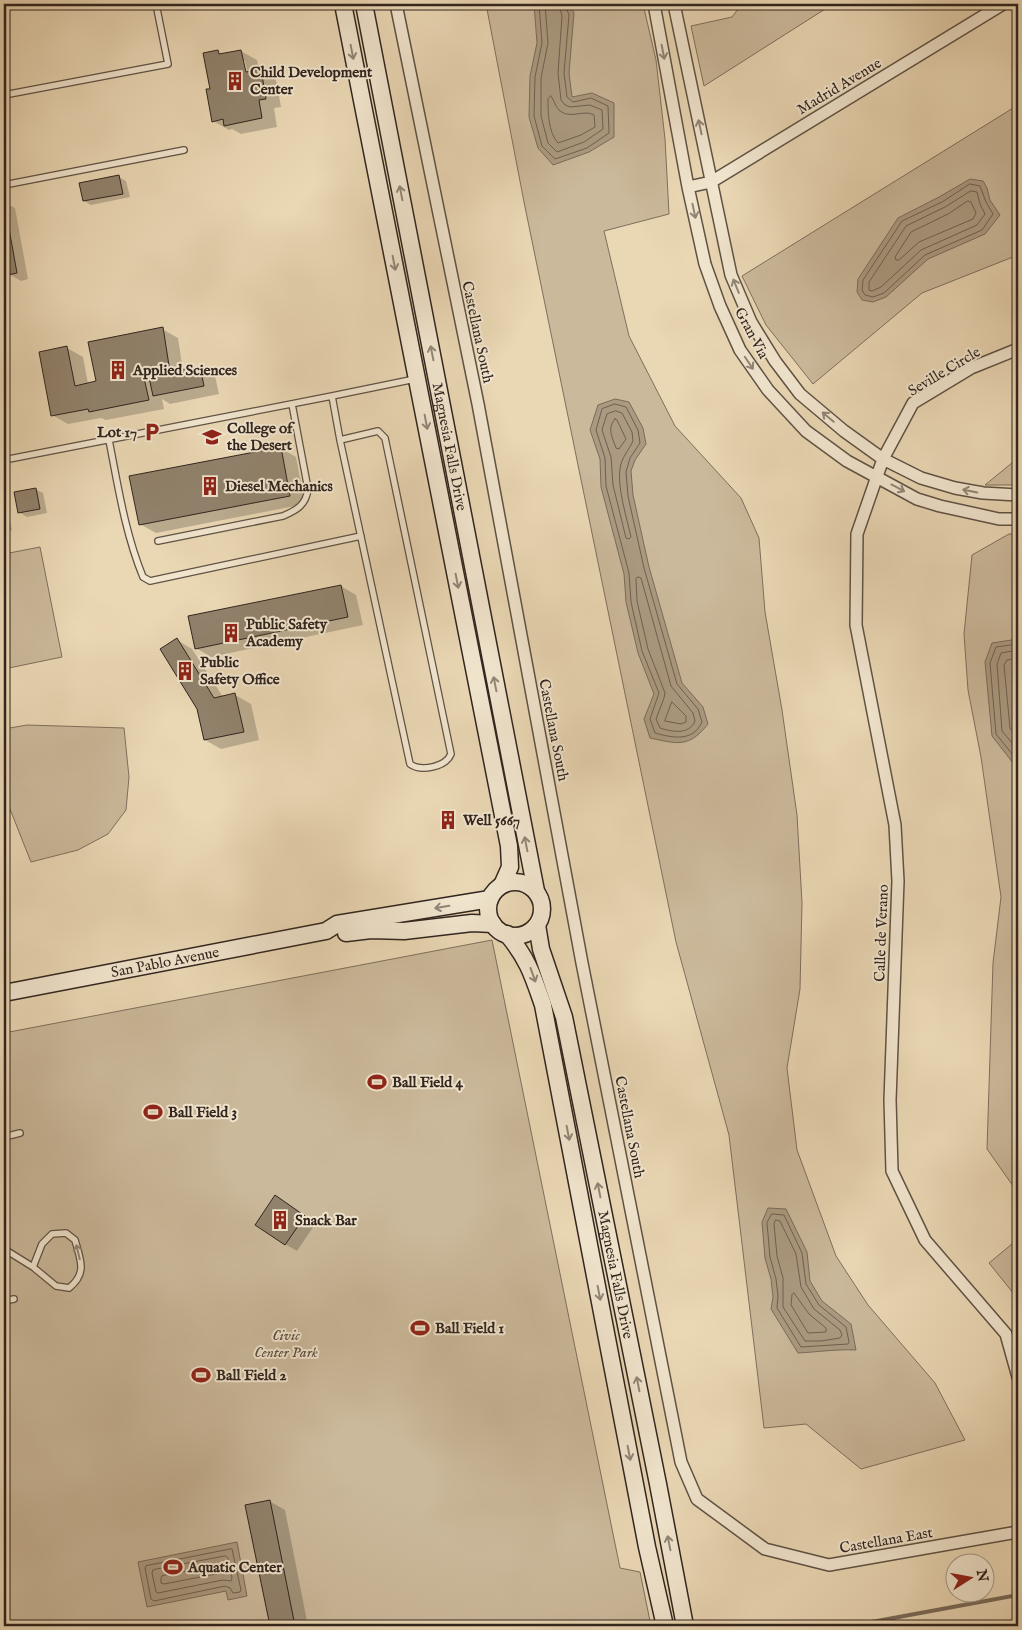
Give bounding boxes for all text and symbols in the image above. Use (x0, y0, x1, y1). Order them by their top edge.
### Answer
one-way arrow (348, 43, 357, 59)
one-way arrow (659, 43, 668, 59)
street label: Madrid Avenue (794, 54, 885, 119)
place label: Child Development Center (250, 63, 373, 99)
building icon: Child Development Center (224, 70, 246, 92)
one-way arrow (695, 120, 704, 136)
one-way arrow (396, 186, 406, 202)
one-way arrow (690, 203, 699, 219)
one-way arrow (389, 254, 399, 270)
street label: Castellana South (457, 279, 498, 385)
one-way arrow (730, 279, 740, 294)
street label: Gran Via (730, 304, 773, 363)
street label: Seville Circle (905, 342, 984, 400)
one-way arrow (427, 345, 436, 361)
one-way arrow (744, 355, 754, 369)
building icon: Applied Sciences (107, 359, 129, 381)
place label: Applied Sciences (132, 361, 238, 380)
street label: Magnesia Falls Drive (428, 381, 471, 513)
one-way arrow (821, 411, 834, 422)
one-way arrow (421, 413, 431, 429)
place label: College of the Desert (226, 419, 295, 455)
parking icon: Lot 17 (141, 421, 163, 443)
place label: Lot 17 (97, 423, 137, 442)
school or university icon: College of the Desert (201, 426, 223, 448)
building icon: Diesel Mechanics (199, 475, 221, 497)
place label: Diesel Mechanics (225, 477, 334, 496)
one-way arrow (890, 484, 904, 494)
one-way arrow (962, 486, 978, 495)
one-way arrow (453, 573, 463, 589)
place label: Public Safety Academy (245, 615, 328, 651)
building icon: Public Safety Academy (220, 622, 242, 644)
place label: Public Safety Office (200, 653, 280, 689)
building icon: Public Safety Office (174, 660, 196, 682)
one-way arrow (490, 677, 500, 693)
street label: Castellana South (534, 677, 573, 783)
building icon: Well 5667 (437, 809, 459, 831)
place label: Well 5667 (462, 811, 520, 830)
one-way arrow (521, 836, 530, 852)
street label: Calle de Verano (870, 884, 893, 982)
one-way arrow (435, 902, 451, 912)
street label: San Pablo Avenue (109, 943, 221, 982)
one-way arrow (529, 967, 538, 982)
sports icon: Ball Field 4 (366, 1071, 388, 1093)
place label: Ball Field 4 (392, 1073, 464, 1092)
street label: Castellana South (610, 1074, 649, 1180)
sports icon: Ball Field 3 (142, 1101, 164, 1123)
place label: Ball Field 3 (168, 1103, 237, 1122)
one-way arrow (564, 1125, 574, 1141)
one-way arrow (594, 1183, 603, 1199)
building icon: Snack Bar (269, 1209, 291, 1231)
street label: Magnesia Falls Drive (593, 1209, 638, 1341)
place label: Snack Bar (295, 1211, 357, 1230)
one-way arrow (73, 1245, 82, 1261)
one-way arrow (594, 1285, 604, 1301)
sports icon: Ball Field 1 (409, 1317, 431, 1339)
place label: Ball Field 1 (435, 1319, 505, 1338)
park label: Civic Center Park (254, 1326, 318, 1362)
sports icon: Ball Field 2 (190, 1364, 212, 1386)
place label: Ball Field 2 (216, 1366, 287, 1385)
one-way arrow (633, 1376, 642, 1392)
one-way arrow (625, 1444, 635, 1460)
street label: Castellana East (838, 1523, 934, 1558)
one-way arrow (664, 1536, 674, 1552)
north arrow (944, 1552, 994, 1602)
sports icon: Aquatic Center (162, 1556, 184, 1578)
place label: Aquatic Center (187, 1558, 282, 1577)
text: N (972, 1567, 992, 1583)

